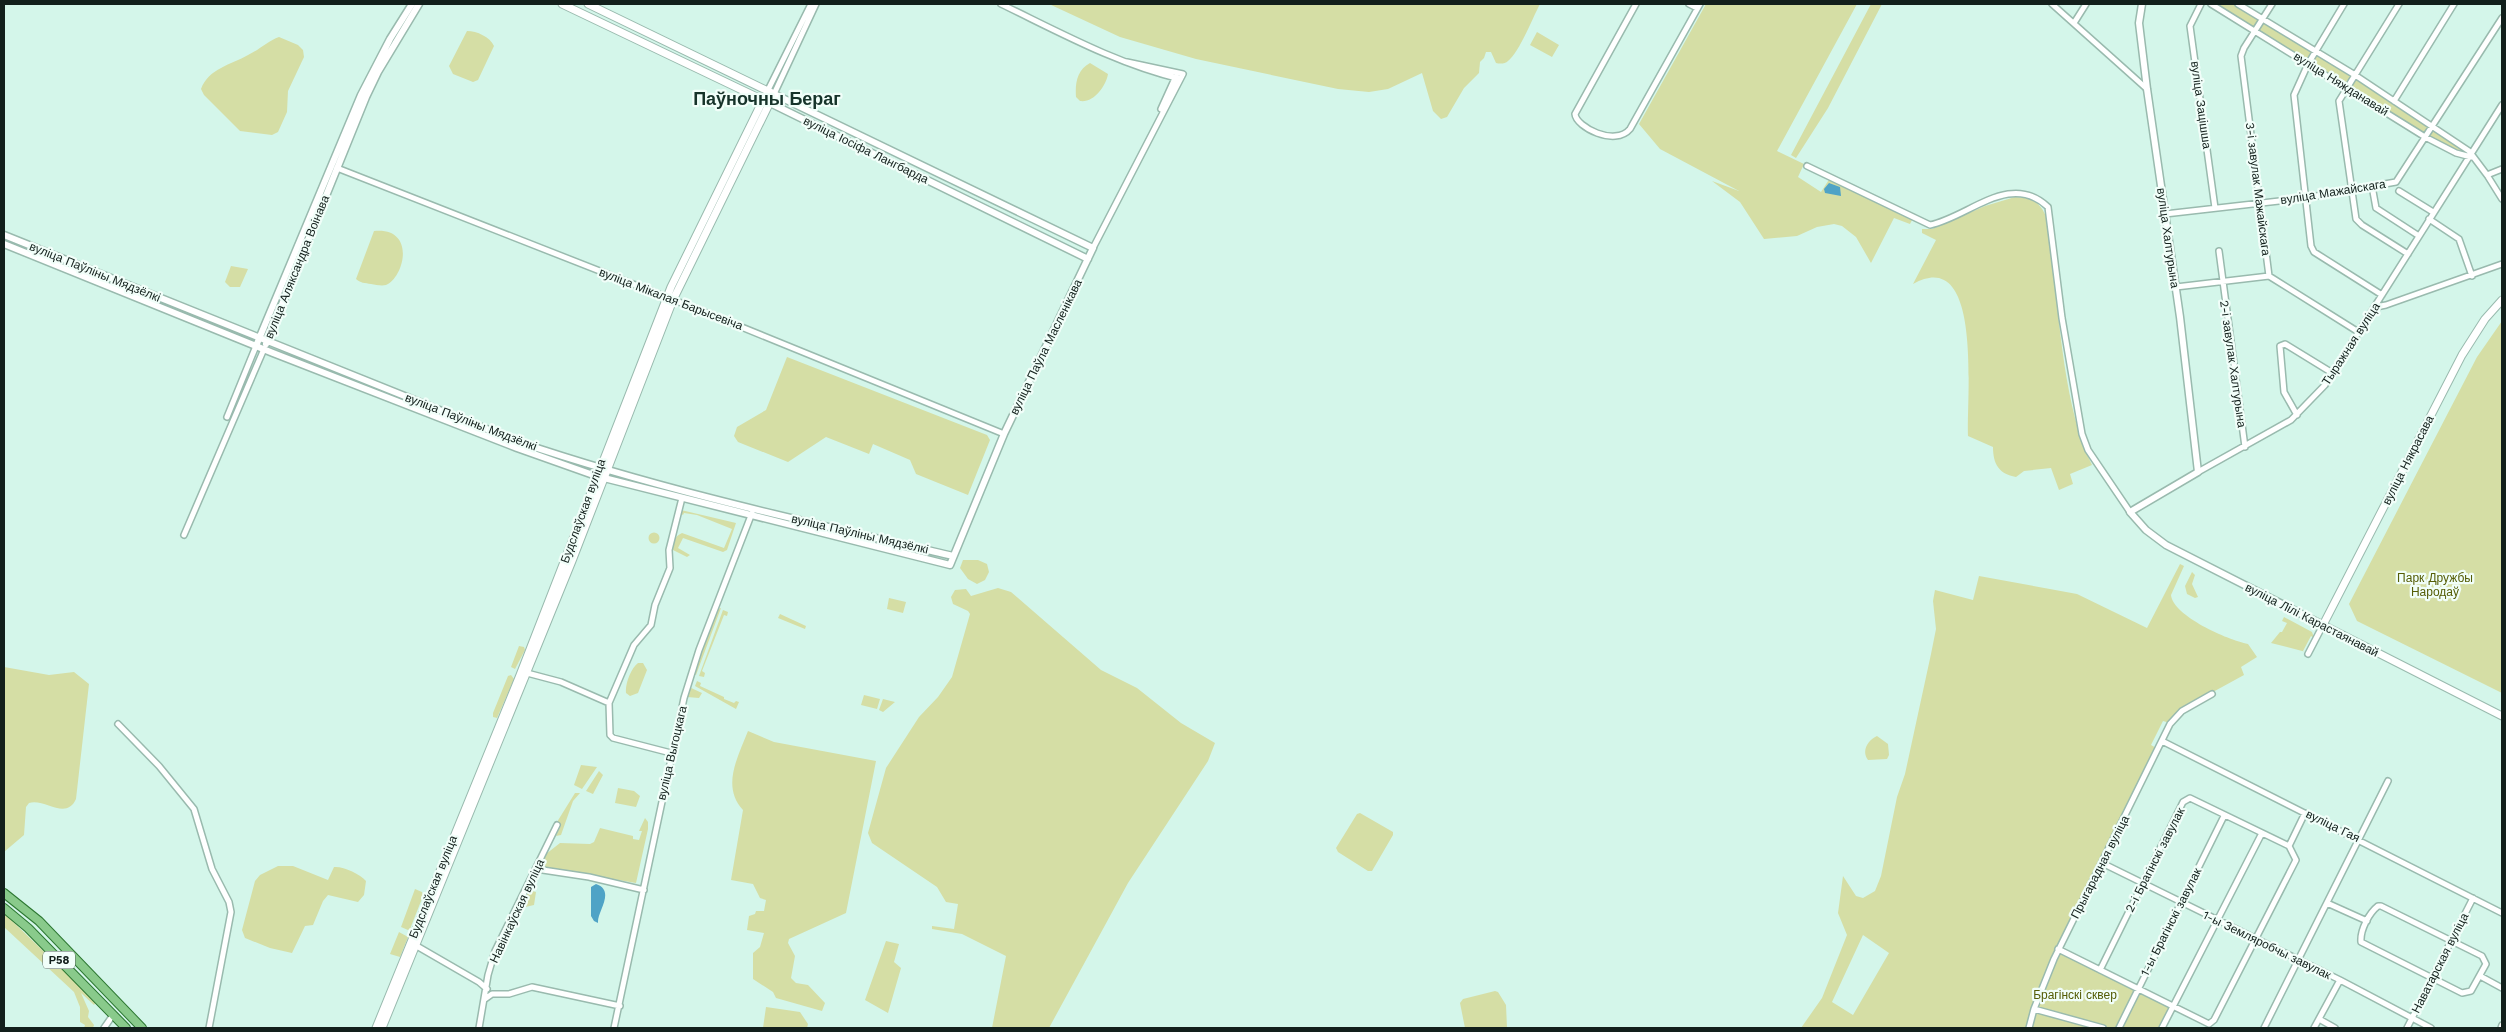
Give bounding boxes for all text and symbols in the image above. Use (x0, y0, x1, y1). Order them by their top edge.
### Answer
street label: вуліца Няжданавай (2291, 49, 2391, 119)
street label: вуліца Зацішша (2188, 60, 2214, 150)
district label: Паўночны Бераг (693, 88, 841, 109)
street label: вуліца Іосіфа Лангбарда (801, 114, 931, 187)
street label: 3-і завулак Мажайскага (2243, 122, 2273, 257)
street label: вуліца Мажайскага (2279, 177, 2387, 207)
street label: вуліца Халтурына (2154, 187, 2182, 289)
street label: вуліца Аляксандра Воінава (262, 193, 332, 341)
street label: вуліца Паўліны Мядзёлкі (27, 239, 163, 305)
street label: вуліца Мікалая Барысевіча (597, 265, 745, 333)
street label: вуліца Паўла Масленікава (1007, 277, 1085, 417)
street label: 2-і завулак Халтурына (2217, 299, 2249, 429)
street label: Тыражная вуліца (2319, 300, 2383, 388)
street label: вуліца Паўліны Мядзёлкі (403, 390, 539, 454)
street label: вуліца Някрасава (2379, 413, 2437, 507)
street label: Будслаўская вуліца (558, 457, 608, 565)
street label: вуліца Паўліны Мядзёлкі (790, 511, 930, 557)
park label: Парк Дружбы Народаў (2397, 571, 2473, 599)
street label: вуліца Лілі Карастаянавай (2243, 580, 2381, 660)
street label: вуліца Выгоцкага (654, 704, 690, 802)
street label: 2-і Брагінскі завулак (2123, 805, 2188, 915)
street label: вуліца Гая (2304, 807, 2362, 845)
street label: Прыгарадная вуліца (2068, 813, 2132, 921)
street label: Будслаўская вуліца (406, 833, 460, 940)
street label: Навінкаўская вуліца (487, 857, 547, 965)
street label: 1-ы Брагінскі завулак (2138, 865, 2205, 978)
street label: 1-ы Земляробчы завулак (2201, 908, 2334, 983)
street label: Наватарская вуліца (2409, 910, 2471, 1015)
road number: Р58 (43, 952, 75, 968)
park label: Брагінскі сквер (2033, 988, 2117, 1002)

